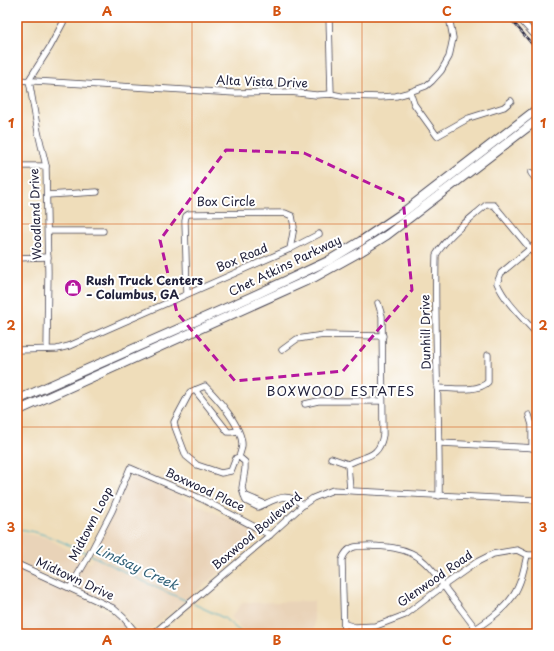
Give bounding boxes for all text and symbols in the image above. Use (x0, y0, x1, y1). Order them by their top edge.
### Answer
text: A (102, 1, 112, 20)
text: B (273, 1, 282, 20)
text: C (442, 1, 452, 20)
street label: Alta Vista Drive (216, 70, 309, 92)
text: 1 (8, 113, 14, 132)
text: 1 (540, 113, 546, 132)
street label: Woodland Drive (24, 168, 46, 260)
street label: Box Circle (196, 192, 256, 210)
street label: Chet Atkins Parkway (225, 230, 344, 300)
street label: Box Road (213, 238, 270, 276)
place label: Rush Truck Centers – Columbus, GA (86, 271, 203, 303)
shop icon: Rush Truck Centers – Columbus, GA (63, 278, 83, 298)
street label: Dunhill Drive (415, 294, 435, 370)
text: 2 (6, 315, 16, 334)
text: 2 (538, 315, 548, 334)
district label: BOXWOOD ESTATES (267, 381, 415, 400)
street label: Boxwood Place (163, 463, 248, 515)
street label: Midtown Loop (64, 483, 117, 564)
street label: Boxwood Boulevard (207, 487, 306, 573)
text: 3 (7, 517, 16, 536)
text: 3 (539, 517, 548, 536)
water label: Lindsay Creek (93, 539, 183, 594)
street label: Glenwood Road (393, 546, 476, 611)
street label: Midtown Drive (33, 552, 117, 604)
text: A (102, 630, 112, 649)
text: B (273, 630, 282, 649)
text: C (442, 630, 452, 649)

